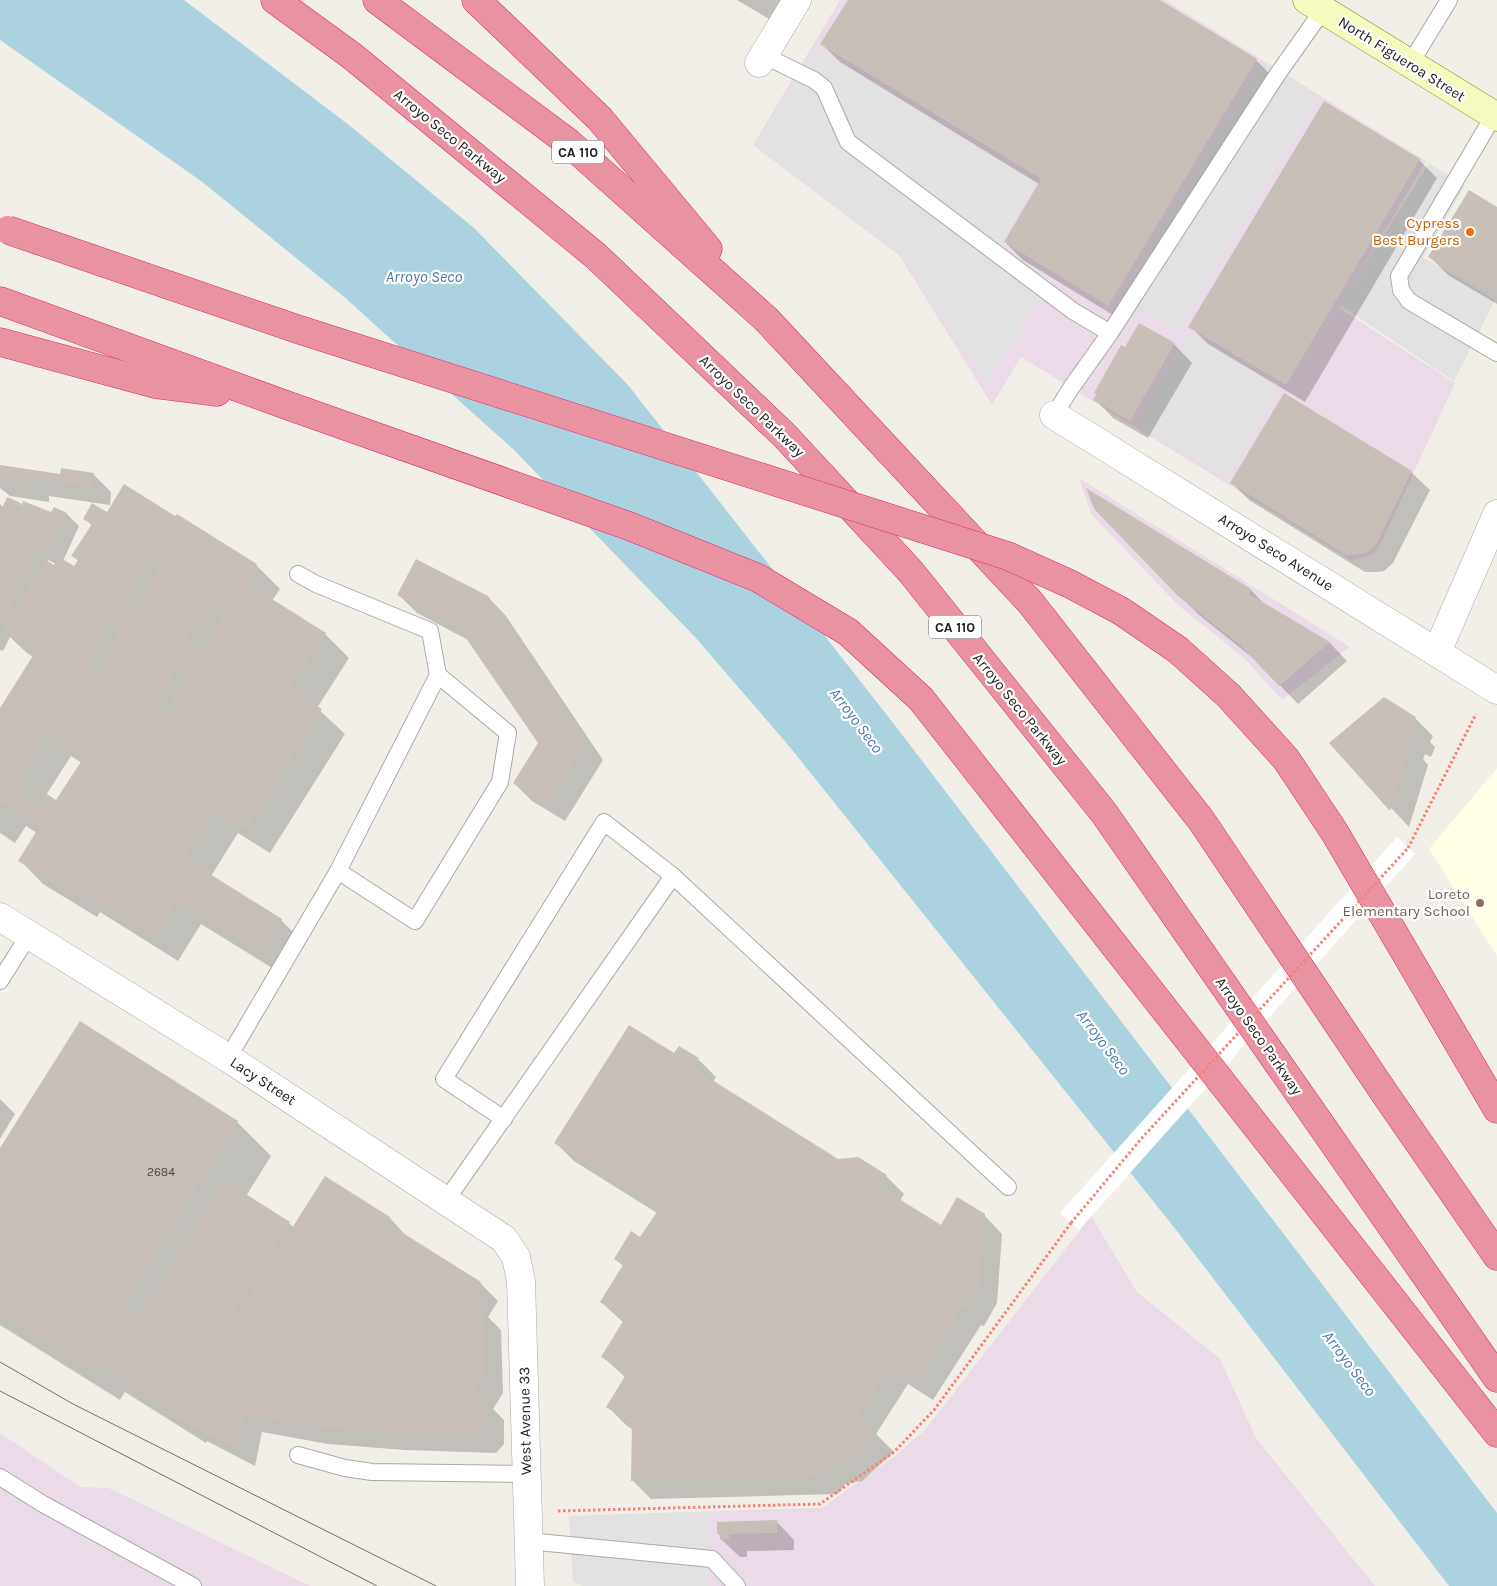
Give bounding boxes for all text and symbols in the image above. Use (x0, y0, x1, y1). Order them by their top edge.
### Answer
street label: North Figueroa Street (1335, 13, 1469, 106)
street label: Arroyo Seco Parkway (390, 85, 510, 187)
road number: CA 110 (552, 140, 604, 163)
place label: Cypress Best Burgers (1373, 214, 1460, 249)
marker: Cypress Best Burgers (1464, 226, 1476, 238)
water label: Arroyo Seco (386, 267, 463, 286)
street label: Arroyo Seco Parkway (696, 351, 808, 461)
street label: Arroyo Seco Avenue (1215, 509, 1337, 595)
road number: CA 110 (929, 616, 981, 638)
street label: Arroyo Seco Parkway (969, 649, 1071, 769)
water label: Arroyo Seco (826, 684, 887, 757)
place label: Loreto Elementary School (1343, 885, 1470, 920)
marker: Loreto Elementary School (1474, 897, 1486, 909)
street label: Arroyo Seco Parkway (1212, 974, 1306, 1098)
water label: Arroyo Seco (1073, 1006, 1134, 1079)
street label: Lacy Street (227, 1053, 300, 1109)
house number: 2684 (147, 1165, 175, 1179)
water label: Arroyo Seco (1319, 1327, 1380, 1400)
street label: West Avenue 33 (515, 1367, 535, 1475)

